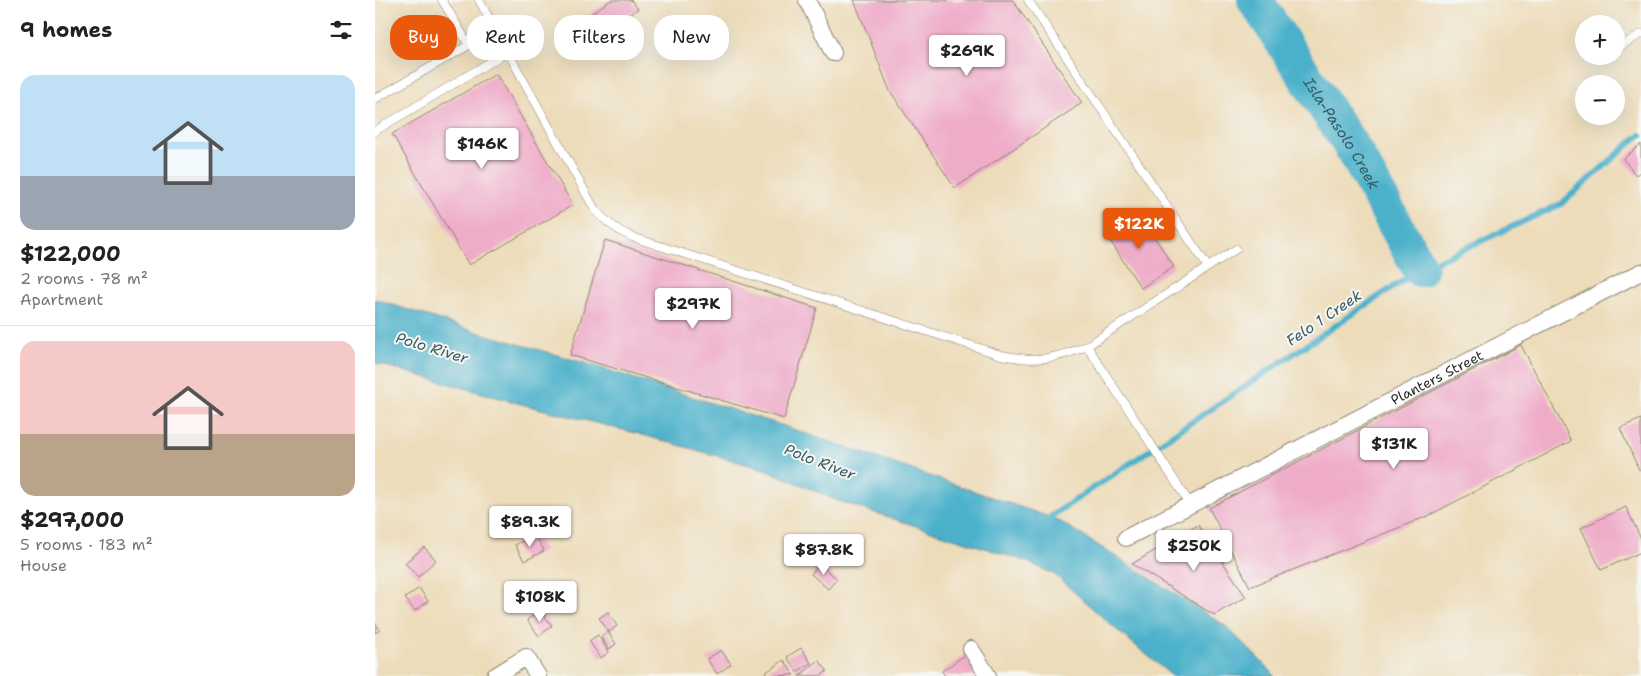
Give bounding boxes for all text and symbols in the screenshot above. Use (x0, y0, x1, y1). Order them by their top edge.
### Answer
chip: Buy (390, 15, 457, 60)
chip: Rent (467, 15, 544, 60)
chip: Filters (554, 15, 644, 60)
chip: New (654, 15, 729, 60)
map controls (1575, 15, 1625, 125)
button: + (1575, 15, 1625, 65)
text: 9 homes (20, 16, 112, 44)
icon: filters (327, 16, 355, 44)
pin: $269K (932, 34, 1002, 77)
text: $269K (940, 40, 994, 61)
water label: Isla-Pasolo Creek (1298, 73, 1384, 194)
button: − (1575, 75, 1625, 125)
icon: home (143, 108, 233, 198)
pin: $146K (447, 128, 517, 170)
text: $146K (457, 133, 507, 154)
pin: $122K (1104, 208, 1174, 250)
text: $122K (1114, 213, 1164, 234)
text: $122,000 (20, 240, 121, 268)
text: 2 rooms · 78 m² (20, 268, 148, 289)
water label: Felo 1 Creek (1282, 285, 1366, 351)
pin: $297K (658, 288, 728, 330)
text: Apartment (20, 289, 103, 310)
text: $297K (666, 293, 720, 314)
water label: Polo River (393, 328, 471, 369)
street label: Planters Street (1388, 346, 1486, 409)
icon: home (143, 373, 233, 463)
pin: $131K (1359, 428, 1429, 470)
text: $131K (1371, 433, 1417, 454)
water label: Polo River (782, 439, 859, 485)
text: $297,000 (20, 506, 124, 534)
pin: $89.3K (489, 506, 571, 548)
text: $89.3K (500, 511, 560, 532)
pin: $250K (1159, 530, 1229, 572)
text: 5 rooms · 183 m² (20, 534, 153, 555)
pin: $87.8K (783, 534, 865, 576)
text: $250K (1167, 535, 1221, 556)
text: $87.8K (795, 539, 853, 560)
text: House (20, 555, 67, 576)
pin: $108K (505, 580, 575, 623)
text: $108K (515, 586, 565, 607)

